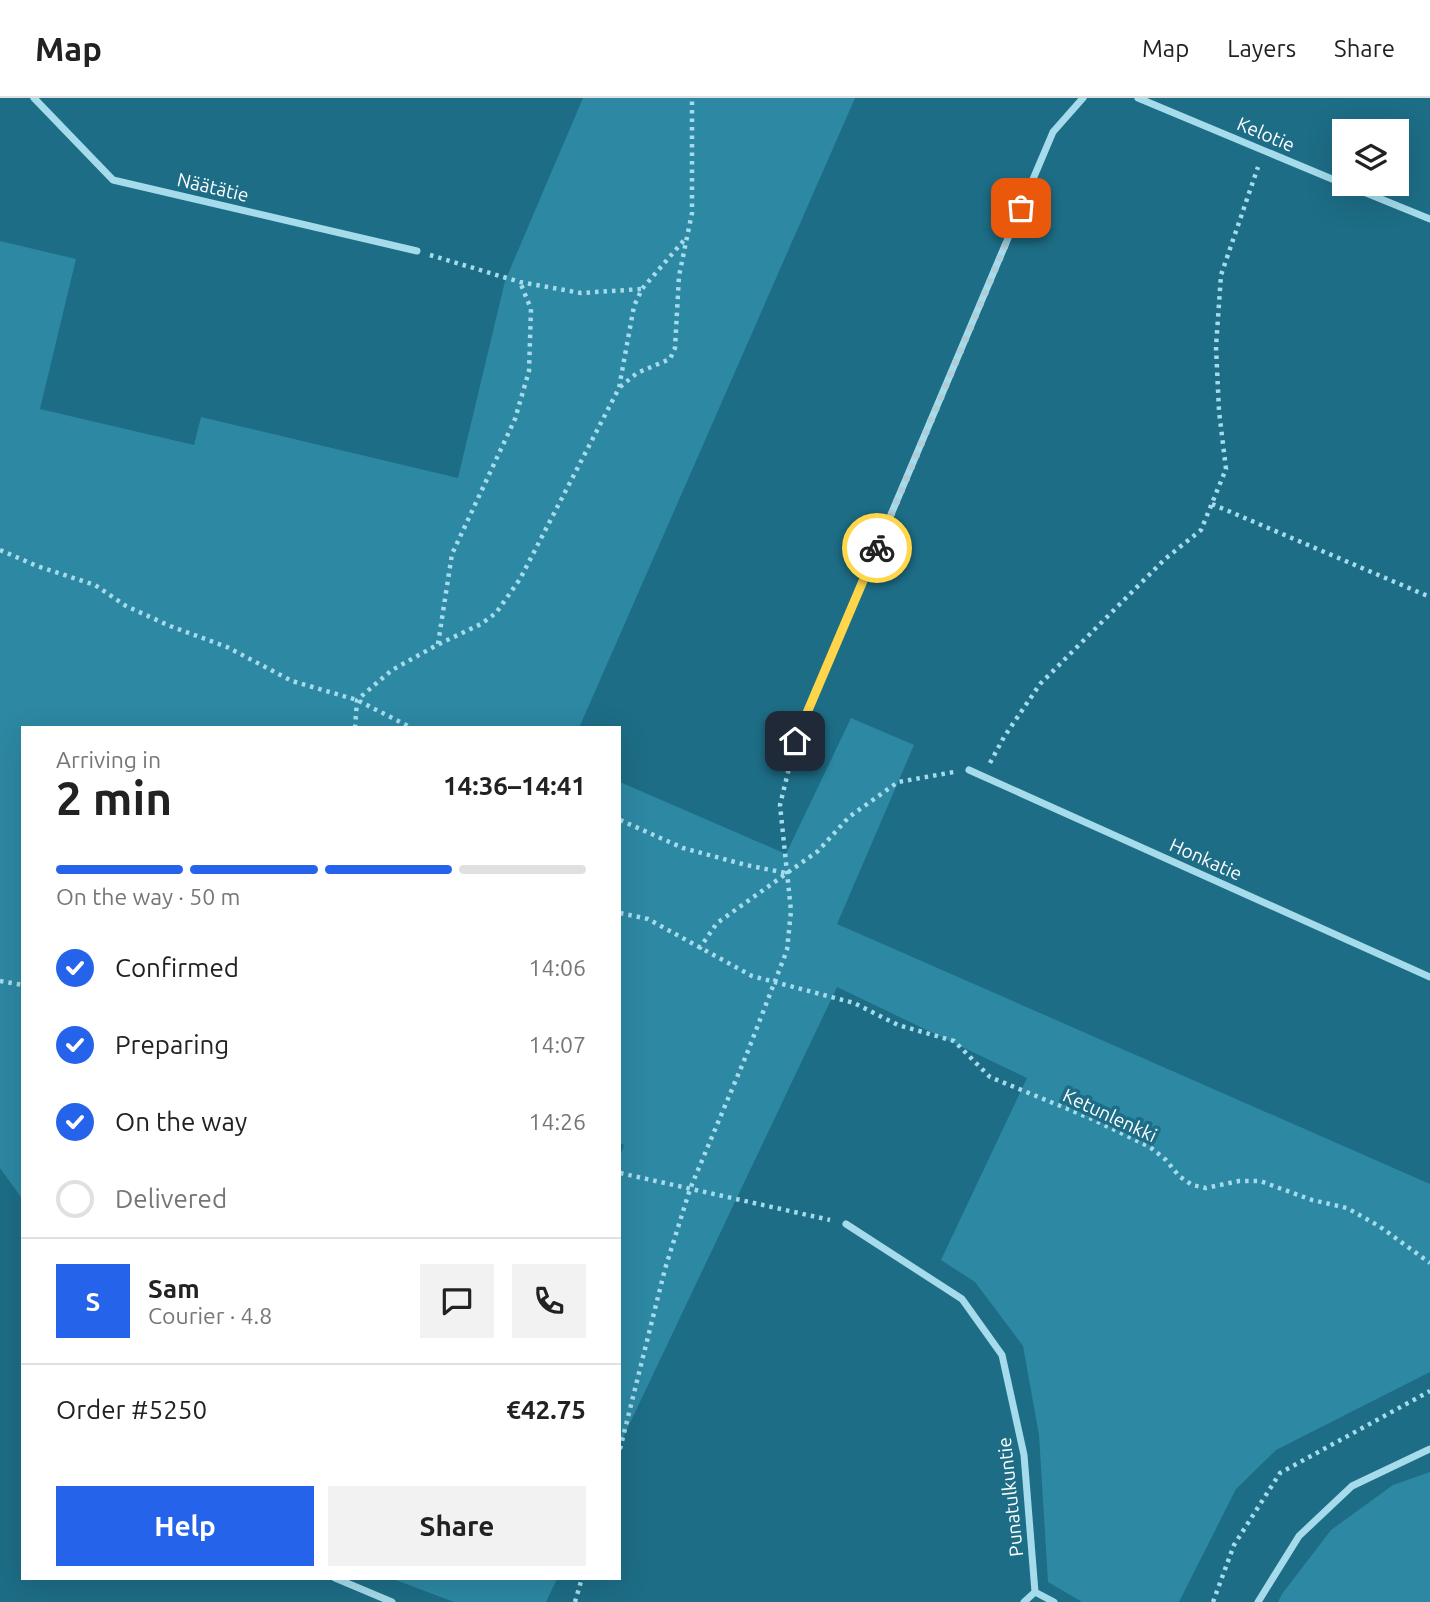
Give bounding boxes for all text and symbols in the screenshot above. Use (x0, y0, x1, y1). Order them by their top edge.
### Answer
text: Map (35, 30, 102, 67)
text: Map (1142, 35, 1189, 62)
text: Layers (1227, 35, 1296, 62)
text: Share (1334, 35, 1395, 62)
street label: Kelotie (1234, 112, 1298, 156)
map controls (1332, 119, 1409, 196)
button: layers (1332, 119, 1409, 196)
street label: Näätätie (175, 168, 251, 206)
pin (991, 178, 1051, 238)
icon: bag (1002, 189, 1040, 227)
courier (842, 513, 912, 583)
icon: bike (858, 529, 896, 567)
pin (765, 711, 825, 771)
icon: home (776, 722, 814, 760)
text: Arriving in (56, 747, 161, 772)
text: 14:36–14:41 (443, 771, 586, 800)
text: 2 min (56, 772, 172, 824)
street label: Honkatie (1166, 833, 1246, 885)
text: On the way · 50 m (56, 884, 240, 909)
icon: check (56, 949, 94, 987)
text: Confirmed (115, 953, 239, 982)
text: 14:06 (528, 955, 586, 980)
icon: check (56, 1026, 94, 1064)
text: Preparing (115, 1030, 229, 1059)
text: 14:07 (528, 1032, 586, 1057)
street label: Ketunlenkki (1060, 1084, 1160, 1146)
icon: check (56, 1103, 94, 1141)
text: On the way (115, 1107, 247, 1136)
text: 14:26 (528, 1109, 586, 1134)
text: Delivered (115, 1184, 227, 1213)
button: chat (420, 1264, 494, 1338)
button: phone (512, 1264, 586, 1338)
text: Sam (148, 1274, 200, 1303)
text: S (86, 1287, 100, 1316)
text: Courier · 4.8 (148, 1303, 272, 1328)
text: Order #5250 (56, 1395, 207, 1424)
text: €42.75 (506, 1395, 586, 1424)
street label: Punatulkuntie (993, 1436, 1027, 1558)
button: Help (56, 1486, 314, 1566)
button: Share (328, 1486, 586, 1566)

